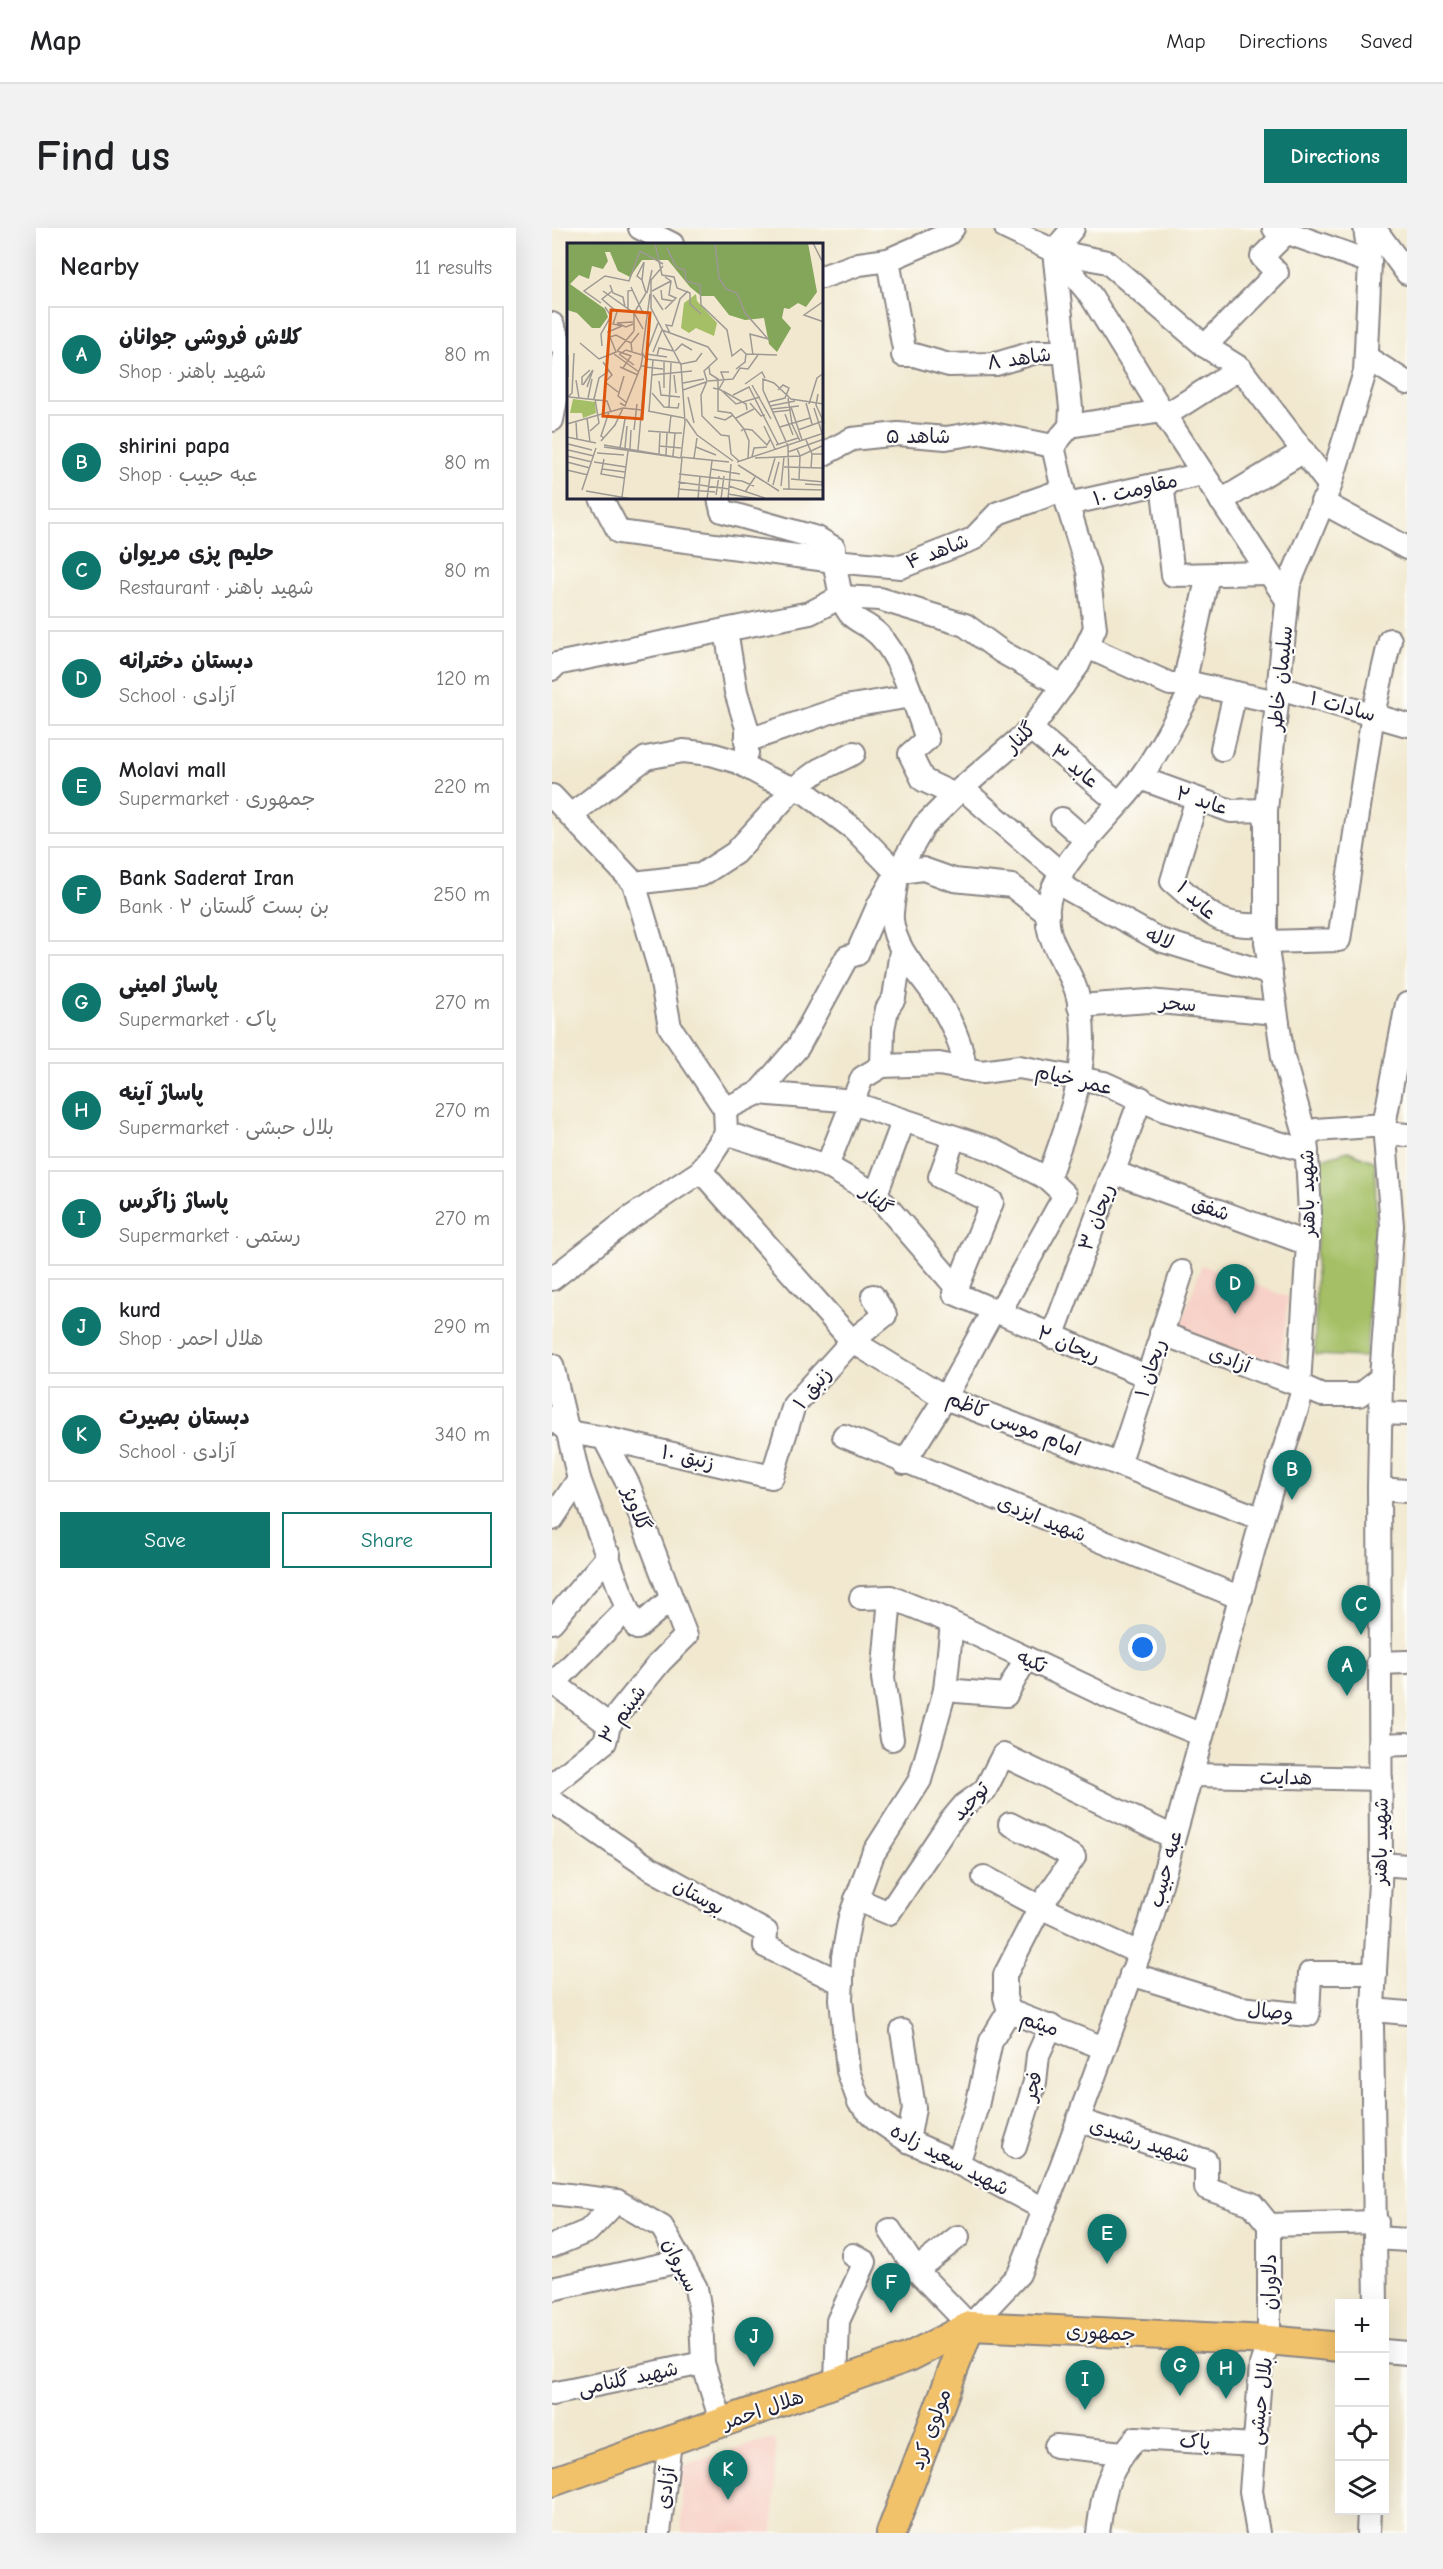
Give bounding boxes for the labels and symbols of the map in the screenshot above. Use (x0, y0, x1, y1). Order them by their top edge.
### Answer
inset map (567, 243, 824, 500)
street label: شاهد ۸ (985, 343, 1053, 374)
street label: شاهد ۵ (886, 425, 950, 448)
street label: مقاومت ۱۰ (1091, 469, 1180, 510)
street label: شاهد ۴ (902, 529, 972, 574)
street label: سلیمان خاطر (1263, 624, 1297, 734)
street label: سادات ۱ (1307, 687, 1378, 726)
street label: گلنار (999, 717, 1041, 759)
street label: عابد ۳ (1046, 740, 1103, 793)
street label: عابد ۲ (1173, 781, 1230, 820)
street label: عابد ۱ (1172, 876, 1221, 925)
street label: لاله (1142, 922, 1177, 955)
street label: سحر (1157, 991, 1197, 1016)
street label: عمر خیام (1033, 1060, 1114, 1102)
street label: شهید باهنر (1295, 1149, 1320, 1239)
street label: گلنار (855, 1179, 897, 1220)
street label: ریحان ۳ (1074, 1181, 1119, 1254)
street label: شفق (1189, 1191, 1233, 1226)
pin: D (1216, 1264, 1254, 1314)
street label: ریحان ۲ (1034, 1321, 1104, 1368)
street label: ریحان ۱ (1130, 1336, 1171, 1400)
street label: آزادی (1206, 1341, 1255, 1378)
street label: زنبق ۱ (789, 1363, 836, 1414)
street label: امام موسی کاظم (942, 1386, 1084, 1464)
street label: زنبق ۱۰ (659, 1440, 717, 1475)
pin: B (1272, 1450, 1312, 1500)
street label: گلاویژ (617, 1482, 655, 1535)
street label: شهید ایزدی (994, 1490, 1090, 1547)
pin: C (1342, 1586, 1380, 1635)
your location (1128, 1633, 1157, 1662)
street label: تکیه (1013, 1645, 1050, 1678)
pin: A (1328, 1646, 1366, 1696)
street label: شبنم ۳ (594, 1681, 653, 1750)
street label: هدایت (1259, 1766, 1313, 1789)
street label: توحید (947, 1777, 994, 1825)
street label: شهید باهنر (1368, 1797, 1393, 1887)
street label: عبه حبیب (1144, 1828, 1187, 1910)
street label: بوستان (669, 1873, 728, 1920)
street label: وصال (1247, 1998, 1295, 2025)
street label: میثم (1017, 2006, 1062, 2044)
street label: فجر (1017, 2069, 1047, 2105)
street label: شهید رشیدی (1087, 2113, 1193, 2168)
street label: شهید سعید زاده (886, 2119, 1013, 2200)
pin: E (1088, 2214, 1126, 2264)
street label: سیروان (658, 2234, 703, 2296)
street label: دلاوران (1258, 2254, 1282, 2310)
pin: F (872, 2264, 910, 2313)
pin: J (734, 2318, 774, 2367)
street label: جمهوری (1065, 2319, 1136, 2348)
pin: G (1160, 2346, 1200, 2396)
pin: H (1206, 2350, 1246, 2399)
street label: بلال حبشی (1244, 2356, 1278, 2446)
street label: شهید گلنامی (576, 2357, 680, 2401)
pin: I (1066, 2360, 1104, 2410)
street label: هلال احمر (718, 2385, 807, 2435)
street label: مولوی کرد (905, 2386, 957, 2473)
street label: پاک (1178, 2429, 1211, 2455)
pin: K (708, 2450, 747, 2500)
street label: آزادی (652, 2465, 680, 2510)

